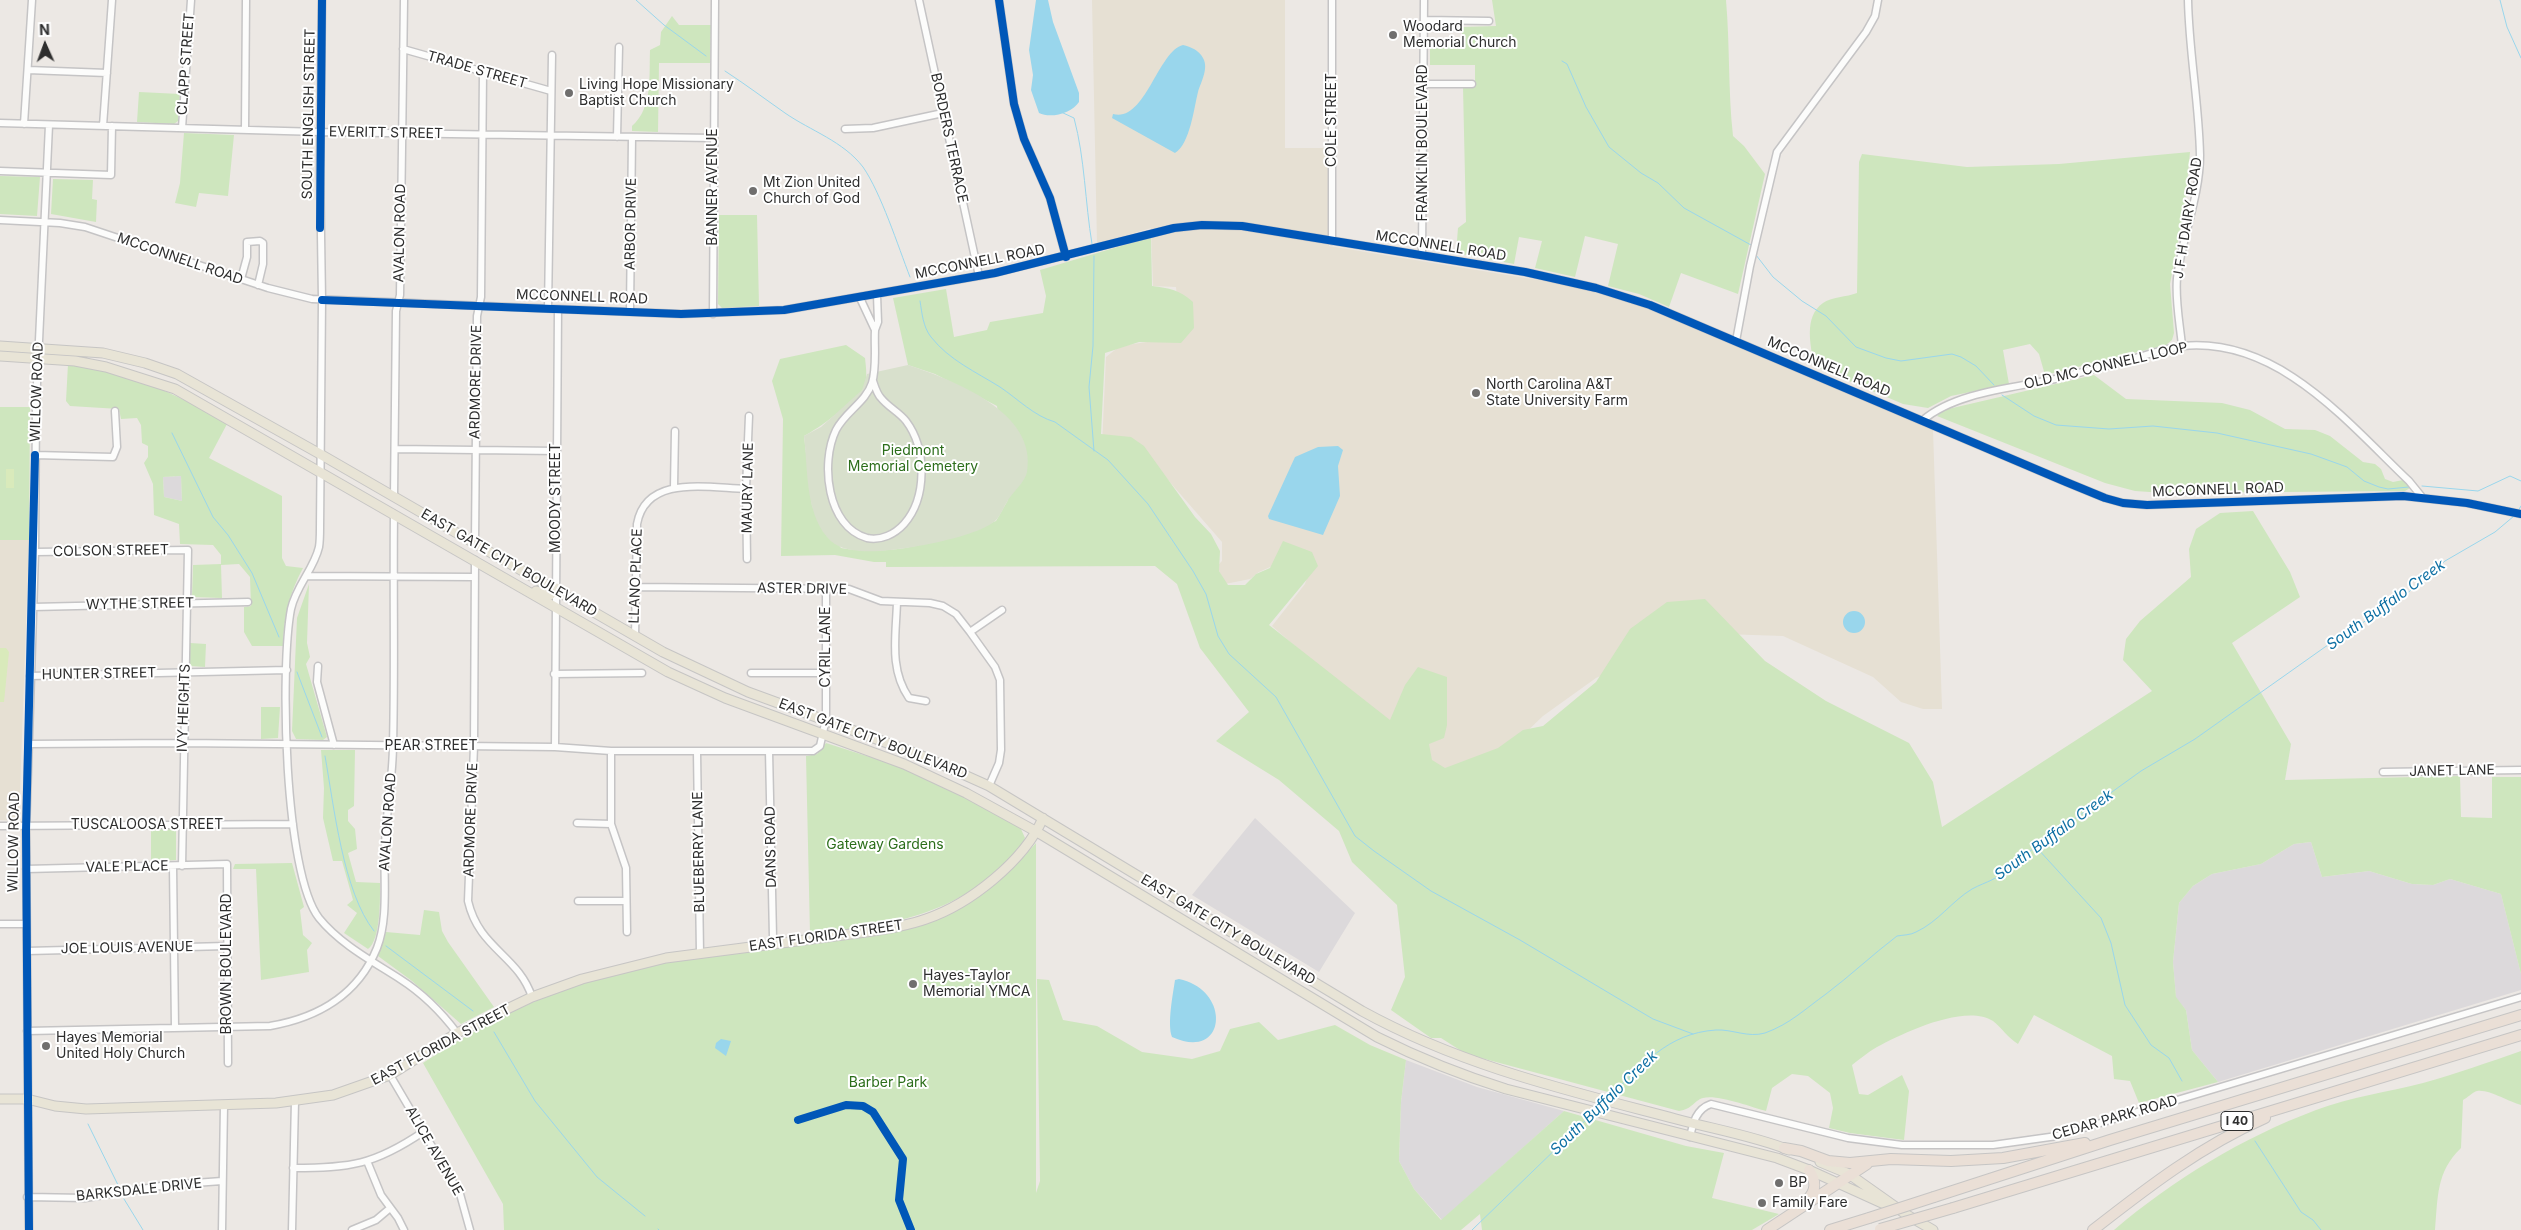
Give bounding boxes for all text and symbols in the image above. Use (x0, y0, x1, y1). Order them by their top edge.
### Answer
street label: CLAPP STREET (174, 12, 198, 116)
place label: Woodard Memorial Church (1403, 19, 1517, 52)
north arrow (20, 20, 70, 70)
text: N (39, 21, 50, 38)
street label: SOUTH ENGLISH STREET (299, 28, 319, 200)
marker: Woodard Memorial Church (1387, 29, 1399, 41)
street label: TRADE STREET (425, 48, 529, 92)
street label: FRANKLIN BOULEVARD (1415, 64, 1431, 222)
street label: BORDERS TERRACE (927, 71, 971, 205)
street label: COLE STREET (1324, 73, 1340, 167)
place label: Living Hope Missionary Baptist Church (579, 77, 734, 110)
marker: Living Hope Missionary Baptist Church (563, 87, 575, 99)
street label: EVERITT STREET (329, 124, 443, 142)
street label: BANNER AVENUE (705, 128, 721, 246)
street label: J F H DAIRY ROAD (2170, 156, 2206, 280)
place label: Mt Zion United Church of God (763, 175, 860, 208)
street label: ARBOR DRIVE (622, 178, 640, 270)
street label: AVALON ROAD (391, 183, 409, 283)
marker: Mt Zion United Church of God (747, 185, 759, 197)
street label: MCCONNELL ROAD (1374, 227, 1508, 265)
street label: MCCONNELL ROAD (115, 230, 245, 288)
street label: MCCONNELL ROAD (914, 241, 1046, 283)
street label: MCCONNELL ROAD (516, 286, 648, 308)
street label: ARDMORE DRIVE (467, 325, 485, 439)
street label: MCCONNELL ROAD (1765, 333, 1893, 401)
street label: OLD MC CONNELL LOOP (2022, 339, 2190, 393)
street label: WILLOW ROAD (27, 342, 47, 442)
place label: North Carolina A&T State University Farm (1486, 377, 1628, 410)
marker: North Carolina A&T State University Farm (1470, 387, 1482, 399)
street label: MAURY LANE (739, 442, 757, 534)
street label: MOODY STREET (548, 443, 564, 553)
park label: Piedmont Memorial Cemetery (848, 443, 978, 476)
street label: MCCONNELL ROAD (2152, 479, 2284, 501)
street label: EAST GATE CITY BOULEVARD (418, 506, 600, 620)
street label: LLANO PLACE (626, 528, 646, 624)
street label: COLSON STREET (53, 542, 169, 560)
water label: South Buffalo Creek (2323, 556, 2449, 654)
street label: ASTER DRIVE (757, 580, 847, 598)
street label: WYTHE STREET (86, 595, 194, 613)
street label: CYRIL LANE (818, 607, 834, 687)
street label: IVY HEIGHTS (174, 664, 194, 752)
street label: HUNTER STREET (42, 665, 156, 683)
street label: EAST GATE CITY BOULEVARD (776, 695, 970, 783)
street label: PEAR STREET (385, 738, 477, 754)
street label: JANET LANE (2409, 762, 2495, 780)
street label: ARDMORE DRIVE (461, 763, 481, 877)
street label: AVALON ROAD (376, 772, 400, 872)
water label: South Buffalo Creek (1991, 786, 2117, 884)
street label: BLUEBERRY LANE (690, 791, 708, 913)
street label: WILLOW ROAD (5, 792, 23, 892)
street label: DANS ROAD (762, 806, 780, 888)
street label: TUSCALOOSA STREET (71, 817, 223, 833)
park label: Gateway Gardens (826, 837, 944, 853)
street label: VALE PLACE (85, 858, 169, 876)
street label: EAST GATE CITY BOULEVARD (1138, 871, 1318, 989)
street label: BROWN BOULEVARD (219, 893, 235, 1035)
street label: EAST FLORIDA STREET (748, 917, 904, 955)
street label: JOE LOUIS AVENUE (61, 938, 193, 958)
place label: Hayes-Taylor Memorial YMCA (923, 968, 1030, 1000)
marker: Hayes-Taylor Memorial YMCA (907, 978, 919, 990)
street label: EAST FLORIDA STREET (368, 1001, 514, 1089)
place label: Hayes Memorial United Holy Church (56, 1030, 185, 1062)
marker: Hayes Memorial United Holy Church (40, 1040, 52, 1052)
water label: South Buffalo Creek (1547, 1047, 1661, 1159)
park label: Barber Park (849, 1075, 927, 1091)
street label: CEDAR PARK ROAD (2050, 1092, 2180, 1144)
street label: ALICE AVENUE (402, 1103, 466, 1199)
road number: I 40 (2221, 1112, 2253, 1130)
street label: BARKSDALE DRIVE (75, 1175, 203, 1205)
place label: BP (1789, 1175, 1807, 1191)
marker: BP (1773, 1177, 1785, 1189)
place label: Family Fare (1772, 1195, 1848, 1211)
marker: Family Fare (1756, 1197, 1768, 1209)

